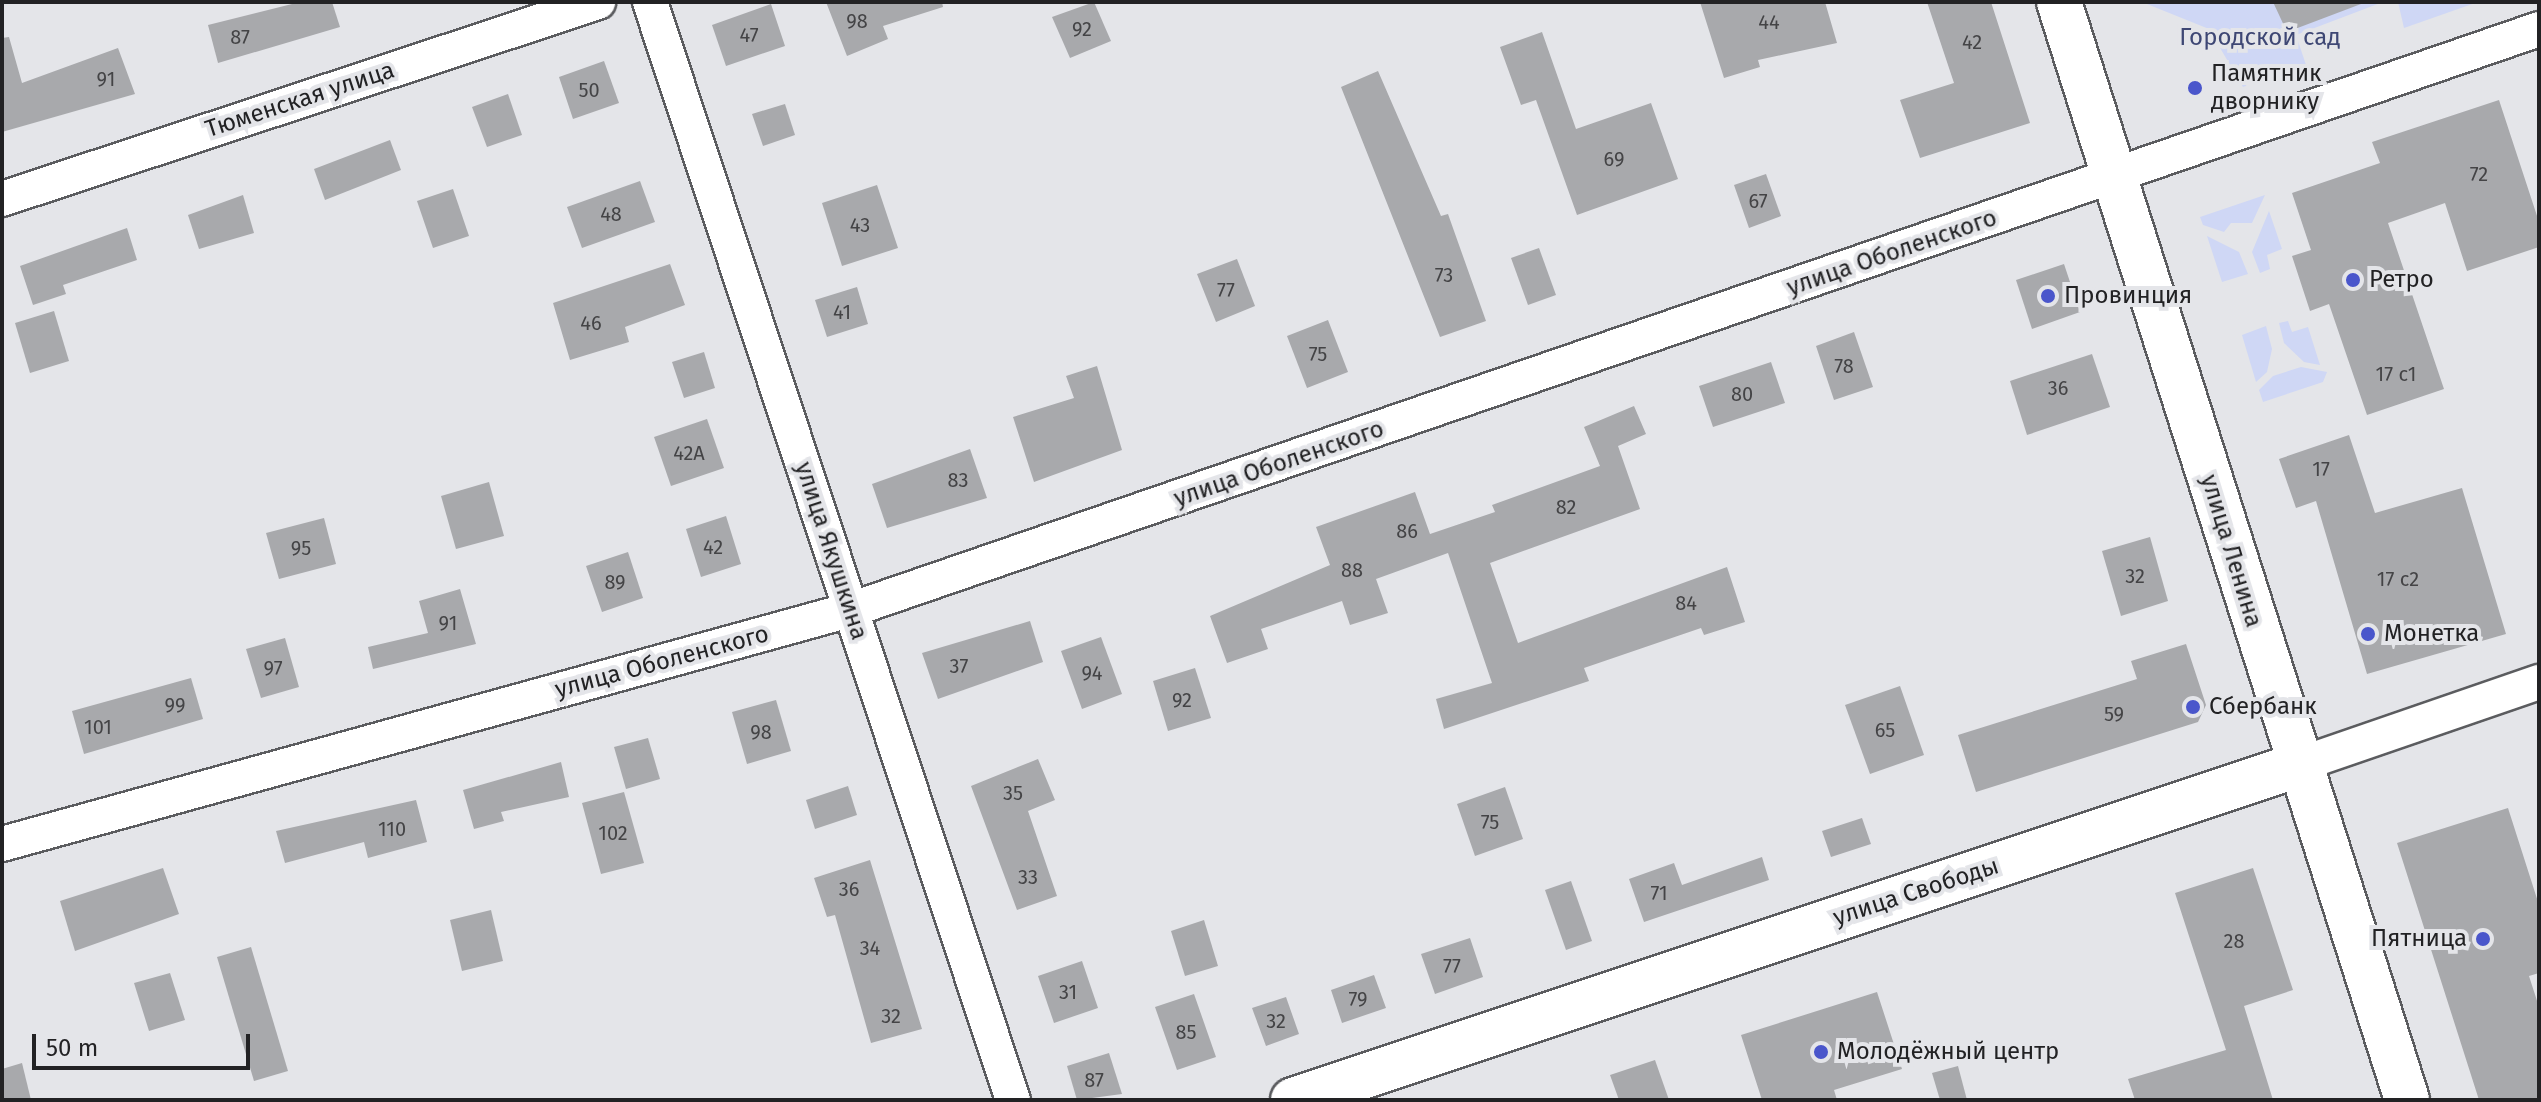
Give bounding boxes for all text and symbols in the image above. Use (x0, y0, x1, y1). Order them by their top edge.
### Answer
house number: 98 (846, 9, 868, 33)
house number: 44 (1758, 10, 1780, 34)
house number: 92 (1072, 17, 1092, 41)
house number: 47 (739, 23, 759, 47)
park label: Городской сад (2179, 24, 2341, 52)
house number: 87 (230, 25, 250, 49)
house number: 42 (1962, 30, 1982, 54)
street label: Тюменская улица (202, 56, 398, 144)
place label: Памятник дворнику (2211, 60, 2321, 116)
house number: 91 (97, 67, 115, 91)
house number: 50 (578, 78, 600, 102)
marker: Памятник дворнику (2186, 79, 2204, 97)
house number: 69 (1604, 147, 1624, 171)
house number: 72 (2470, 162, 2488, 186)
house number: 67 (1748, 189, 1768, 213)
house number: 48 (600, 202, 622, 226)
street label: улица Оболенского (1783, 204, 2001, 302)
house number: 43 (850, 213, 870, 237)
house number: 73 (1435, 263, 1453, 287)
place label: Ретро (2369, 266, 2434, 294)
marker: Ретро (2344, 271, 2362, 289)
house number: 77 (1217, 278, 1235, 302)
place label: Провинция (2064, 282, 2192, 310)
marker: Провинция (2039, 287, 2057, 305)
house number: 41 (833, 300, 851, 324)
house number: 46 (580, 311, 602, 335)
house number: 75 (1309, 342, 1327, 366)
house number: 78 (1834, 354, 1854, 378)
house number: 17 с1 (2376, 362, 2416, 386)
house number: 36 (2048, 376, 2068, 400)
house number: 80 (1731, 382, 1753, 406)
street label: улица Оболенского (1170, 415, 1388, 513)
house number: 42А (673, 441, 705, 465)
house number: 17 (2312, 457, 2330, 481)
street label: улица Якушкина (789, 458, 873, 644)
house number: 83 (948, 468, 968, 492)
street label: улица Ленина (2194, 471, 2268, 631)
house number: 82 (1556, 495, 1576, 519)
house number: 86 (1396, 519, 1418, 543)
house number: 42 (703, 535, 723, 559)
house number: 95 (291, 536, 311, 560)
house number: 88 (1341, 558, 1363, 582)
house number: 32 (2125, 564, 2145, 588)
house number: 17 с2 (2377, 567, 2419, 591)
house number: 89 (604, 570, 626, 594)
house number: 84 (1675, 591, 1697, 615)
house number: 91 (439, 611, 457, 635)
street label: улица Оболенского (552, 620, 772, 704)
place label: Монетка (2384, 620, 2479, 648)
marker: Монетка (2359, 625, 2377, 643)
house number: 37 (950, 654, 968, 678)
house number: 97 (263, 656, 283, 680)
house number: 94 (1082, 661, 1102, 685)
house number: 92 (1172, 688, 1192, 712)
house number: 99 (165, 693, 185, 717)
place label: Сбербанк (2209, 693, 2317, 721)
marker: Сбербанк (2184, 698, 2202, 716)
house number: 59 (2104, 702, 2124, 726)
house number: 101 (84, 715, 112, 739)
house number: 65 (1875, 718, 1895, 742)
house number: 98 (750, 720, 772, 744)
house number: 35 (1003, 781, 1023, 805)
house number: 75 (1481, 810, 1499, 834)
house number: 110 (378, 817, 406, 841)
house number: 102 (598, 821, 628, 845)
street label: улица Свободы (1830, 852, 2002, 932)
house number: 33 (1018, 865, 1038, 889)
house number: 36 (839, 877, 859, 901)
house number: 71 (1650, 881, 1668, 905)
place label: Пятница (2371, 925, 2467, 953)
house number: 28 (2224, 929, 2244, 953)
marker: Пятница (2474, 930, 2492, 948)
house number: 34 (860, 936, 880, 960)
house number: 77 (1443, 954, 1461, 978)
house number: 31 (1059, 980, 1077, 1004)
house number: 79 (1348, 987, 1368, 1011)
house number: 32 (881, 1004, 901, 1028)
house number: 32 (1266, 1009, 1286, 1033)
scale bar (36, 1018, 254, 1068)
house number: 85 (1175, 1020, 1197, 1044)
text: 50 m (46, 1034, 98, 1062)
place label: Молодёжный центр (1837, 1038, 2059, 1066)
marker: Молодёжный центр (1812, 1043, 1830, 1061)
house number: 87 (1084, 1068, 1104, 1092)

